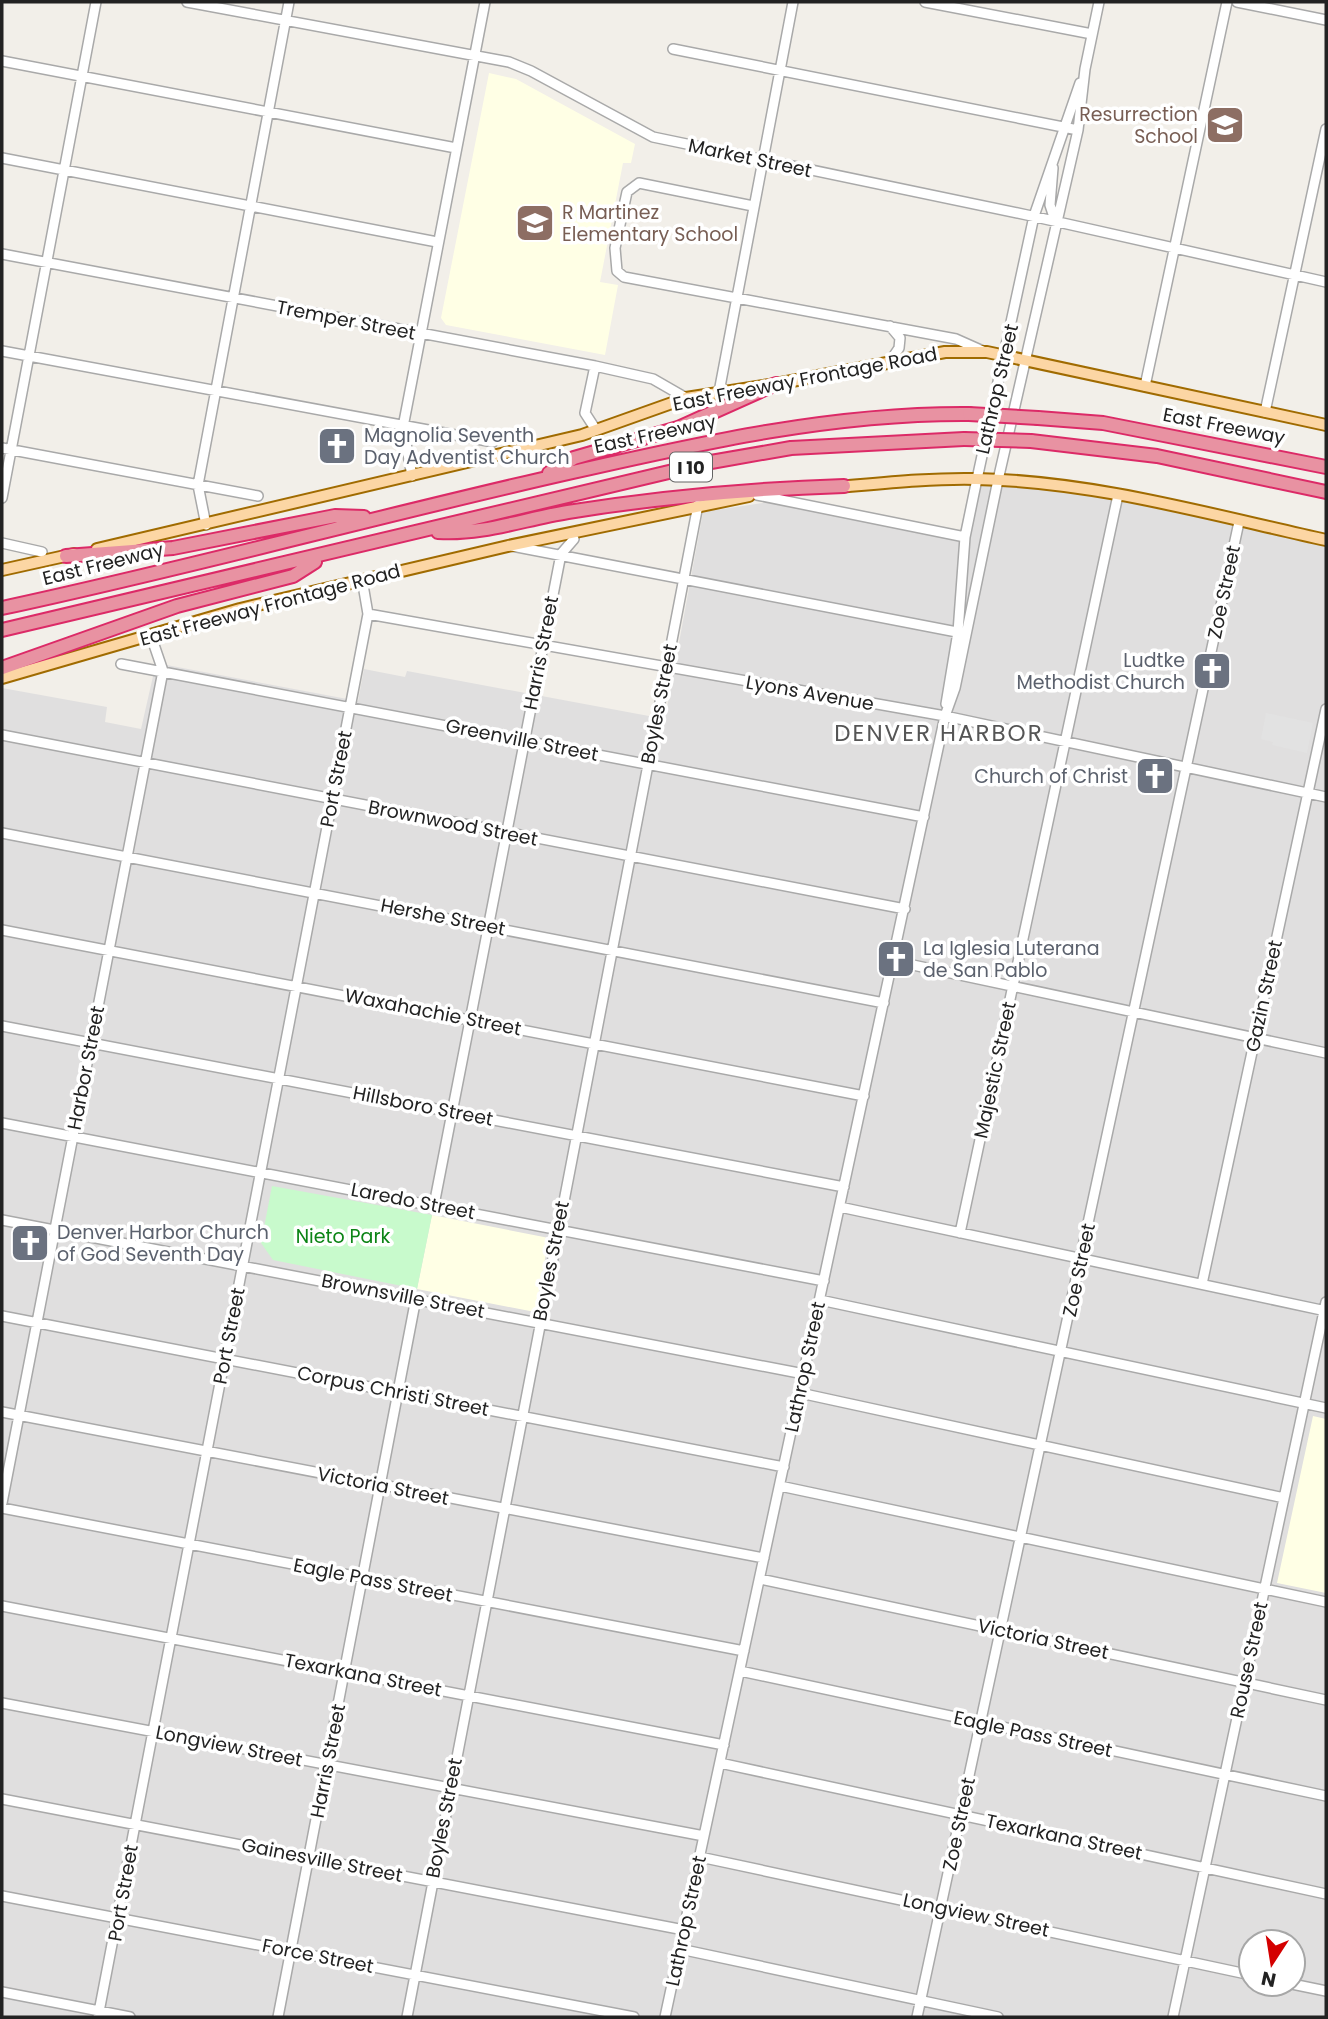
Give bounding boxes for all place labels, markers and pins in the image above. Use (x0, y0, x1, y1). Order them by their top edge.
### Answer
place label: Resurrection School (1079, 101, 1198, 150)
school or university icon: Resurrection School (1204, 104, 1246, 146)
place label: R Martinez Elementary School (562, 199, 738, 248)
school or university icon: R Martinez Elementary School (514, 202, 556, 244)
place label: Magnolia Seventh Day Adventist Church (364, 422, 570, 471)
church icon: Magnolia Seventh Day Adventist Church (316, 425, 358, 467)
place label: Ludtke Methodist Church (1016, 647, 1185, 696)
church icon: Ludtke Methodist Church (1191, 650, 1233, 692)
church icon: Church of Christ (1134, 755, 1176, 797)
place label: Church of Christ (974, 763, 1128, 790)
place label: La Iglesia Luterana de San Pablo (923, 935, 1100, 984)
church icon: La Iglesia Luterana de San Pablo (875, 938, 917, 980)
place label: Denver Harbor Church of God Seventh Day (57, 1219, 269, 1268)
church icon: Denver Harbor Church of God Seventh Day (9, 1222, 51, 1264)

